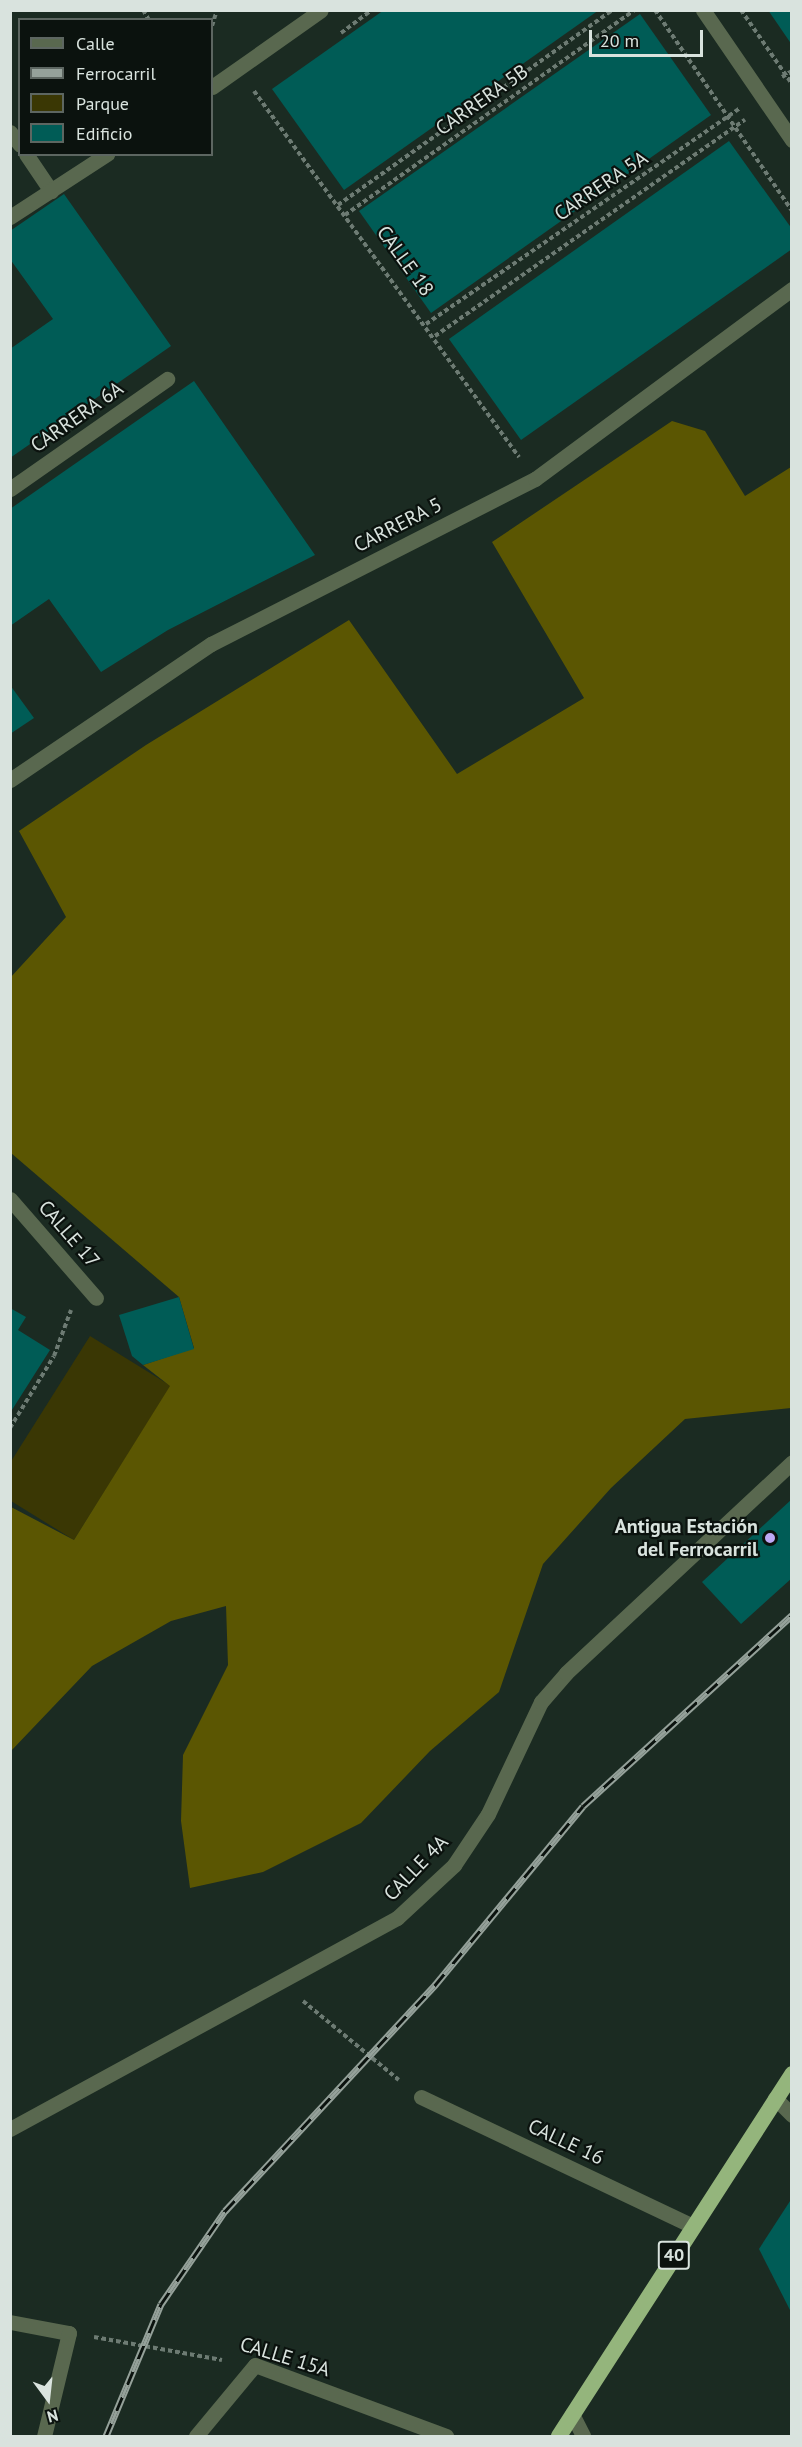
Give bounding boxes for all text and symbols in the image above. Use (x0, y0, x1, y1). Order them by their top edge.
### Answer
legend (18, 18, 213, 156)
scale bar (592, 18, 706, 56)
text: 20 m (600, 29, 639, 52)
text: Calle (76, 32, 115, 55)
street label: CARRERA 5B (431, 59, 533, 141)
text: Ferrocarril (76, 62, 156, 85)
text: Parque (76, 92, 129, 115)
text: Edificio (76, 122, 132, 145)
street label: CARRERA 5A (549, 146, 653, 226)
street label: CALLE 18 (371, 221, 439, 301)
street label: CARRERA 6A (26, 376, 128, 458)
street label: CARRERA 5 (350, 492, 446, 558)
street label: CALLE 17 (33, 1196, 105, 1272)
place label: Antigua Estación del Ferrocarril (615, 1514, 758, 1561)
marker: Antigua Estación del Ferrocarril (763, 1531, 777, 1545)
street label: CALLE 4A (379, 1830, 453, 1906)
street label: CALLE 16 (524, 2114, 608, 2170)
road number: 40 (658, 2240, 690, 2270)
street label: CALLE 15A (237, 2332, 333, 2382)
north arrow (18, 2369, 78, 2429)
text: N (45, 2405, 60, 2427)

